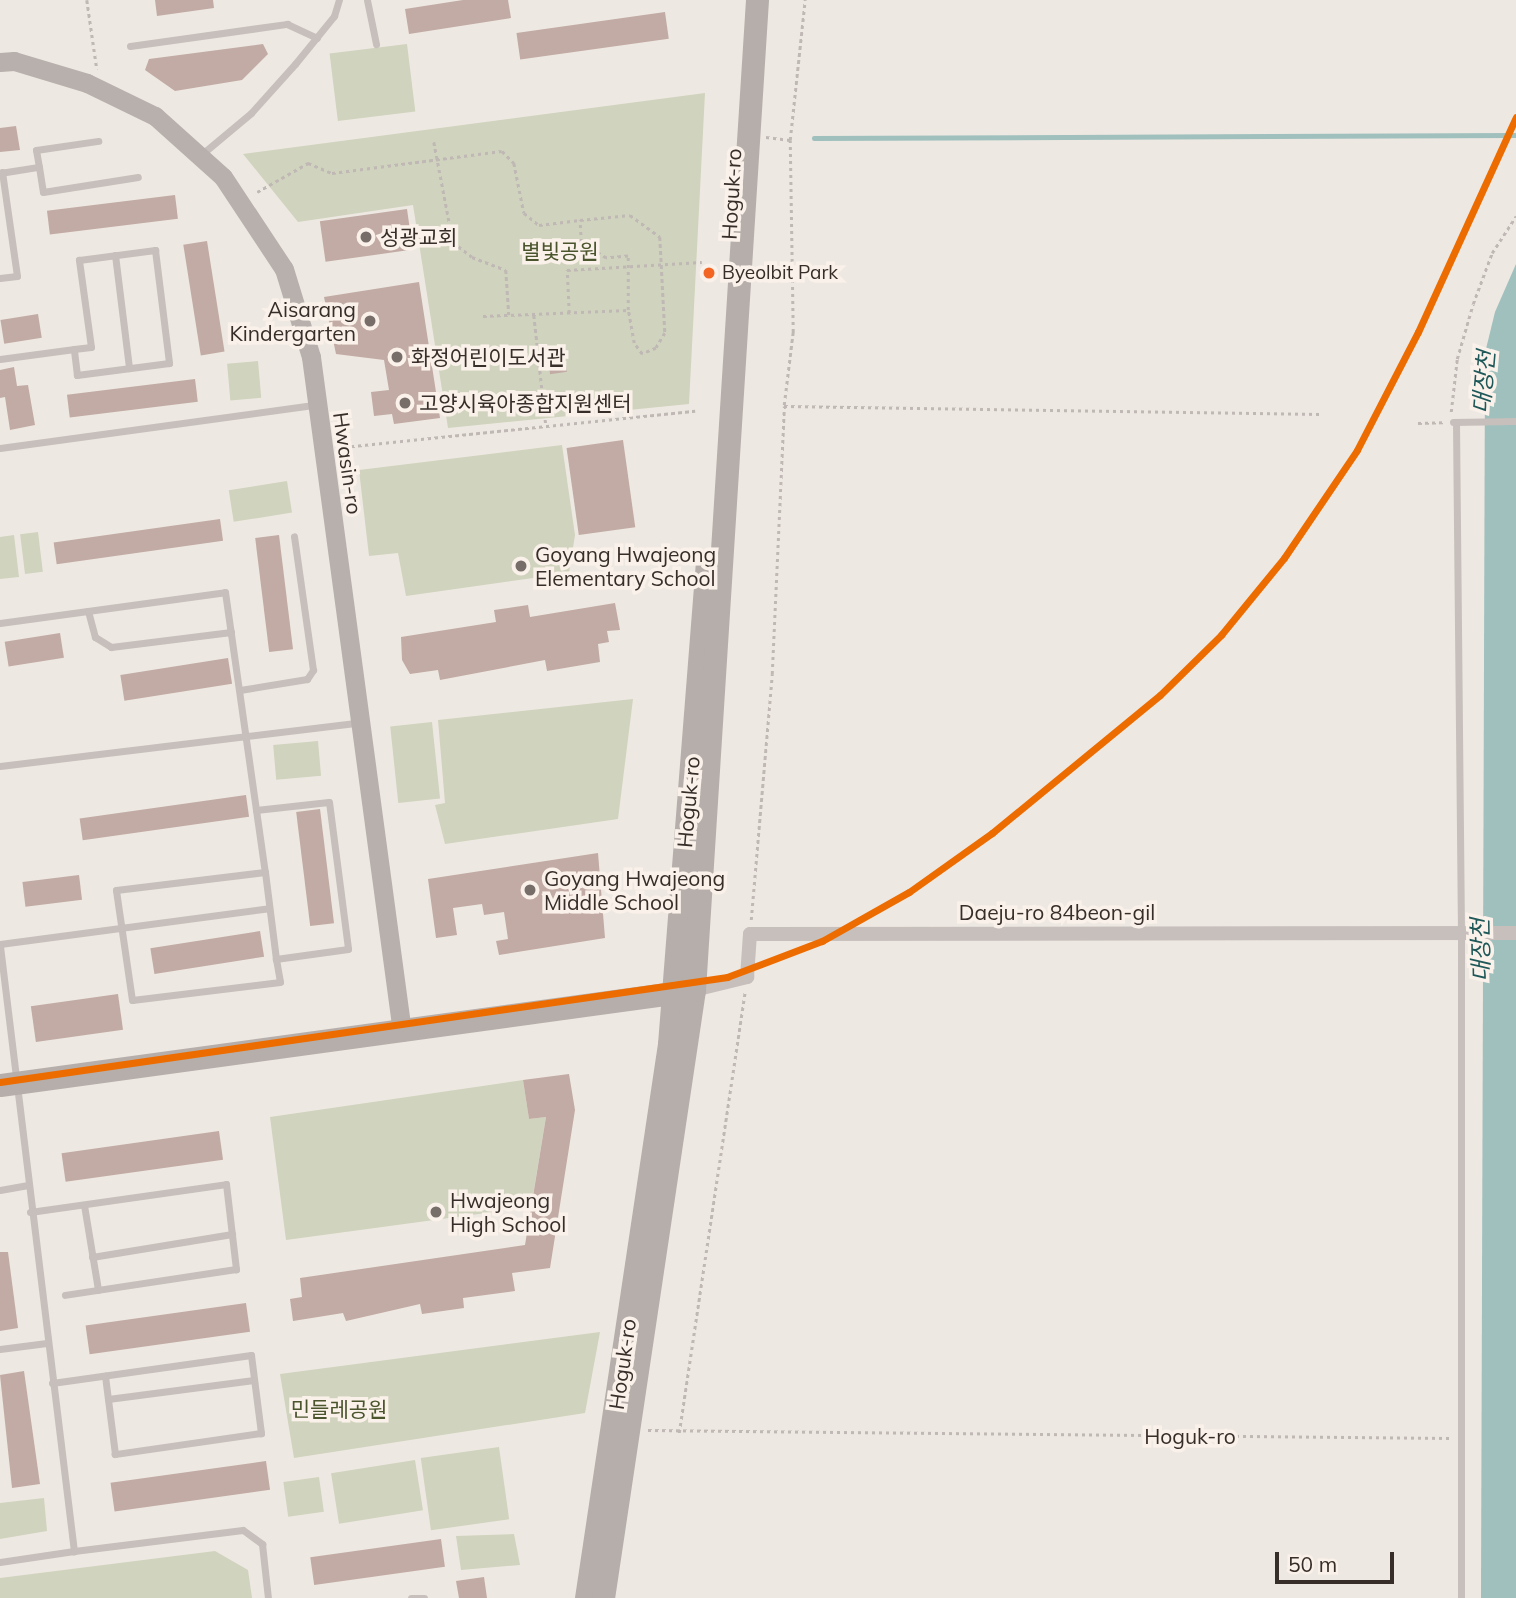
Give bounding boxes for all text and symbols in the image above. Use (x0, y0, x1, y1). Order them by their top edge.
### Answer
street label: Hoguk-ro (716, 148, 746, 240)
place label: 성광교회 (380, 224, 457, 250)
marker: 성광교회 (358, 229, 374, 245)
park label: 별빛공원 (521, 238, 599, 264)
place label: Byeolbit Park (722, 262, 838, 284)
marker: Byeolbit Park (702, 266, 716, 280)
place label: Aisarang Kindergarten (229, 296, 356, 346)
marker: Aisarang Kindergarten (362, 313, 378, 329)
place label: 화정어린이도서관 (411, 344, 566, 370)
marker: 화정어린이도서관 (389, 349, 405, 365)
water label: 대장천 (1467, 349, 1501, 415)
place label: 고양시육아종합지원센터 (419, 390, 632, 416)
marker: 고양시육아종합지원센터 (397, 395, 413, 411)
street label: Hwasin-ro (328, 410, 368, 516)
place label: Goyang Hwajeong Elementary School (535, 541, 716, 591)
marker: Goyang Hwajeong Elementary School (513, 558, 529, 574)
street label: Hoguk-ro (671, 755, 705, 849)
place label: Goyang Hwajeong Middle School (544, 865, 725, 915)
marker: Goyang Hwajeong Middle School (522, 882, 538, 898)
street label: Daeju-ro 84beon-gil (959, 899, 1155, 925)
water label: 대장천 (1467, 918, 1495, 982)
place label: Hwajeong High School (450, 1187, 566, 1237)
marker: Hwajeong High School (428, 1204, 444, 1220)
street label: Hoguk-ro (603, 1317, 641, 1411)
park label: 민들레공원 (291, 1396, 387, 1422)
street label: Hoguk-ro (1144, 1423, 1236, 1449)
scale bar (1278, 1538, 1397, 1582)
text: 50 m (1288, 1551, 1337, 1577)

